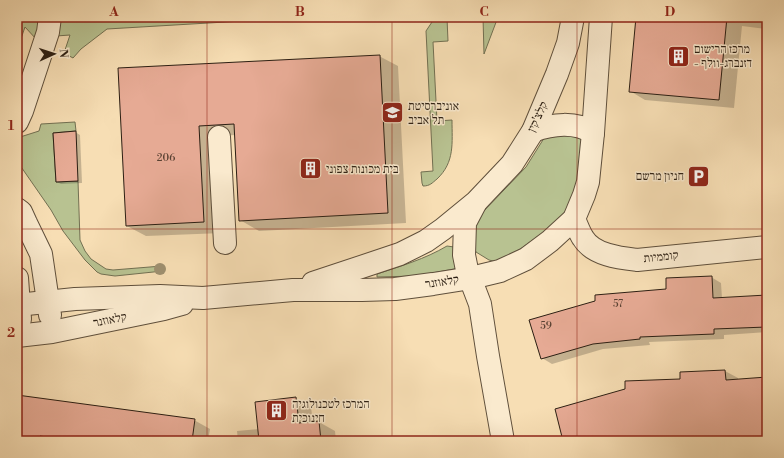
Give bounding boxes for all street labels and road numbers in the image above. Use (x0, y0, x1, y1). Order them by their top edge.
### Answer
street label: קלצ'קין (524, 99, 552, 135)
street label: קוממיות (643, 248, 679, 266)
street label: קלאוזנר (424, 272, 460, 292)
street label: קלאוזנר (92, 309, 128, 331)

